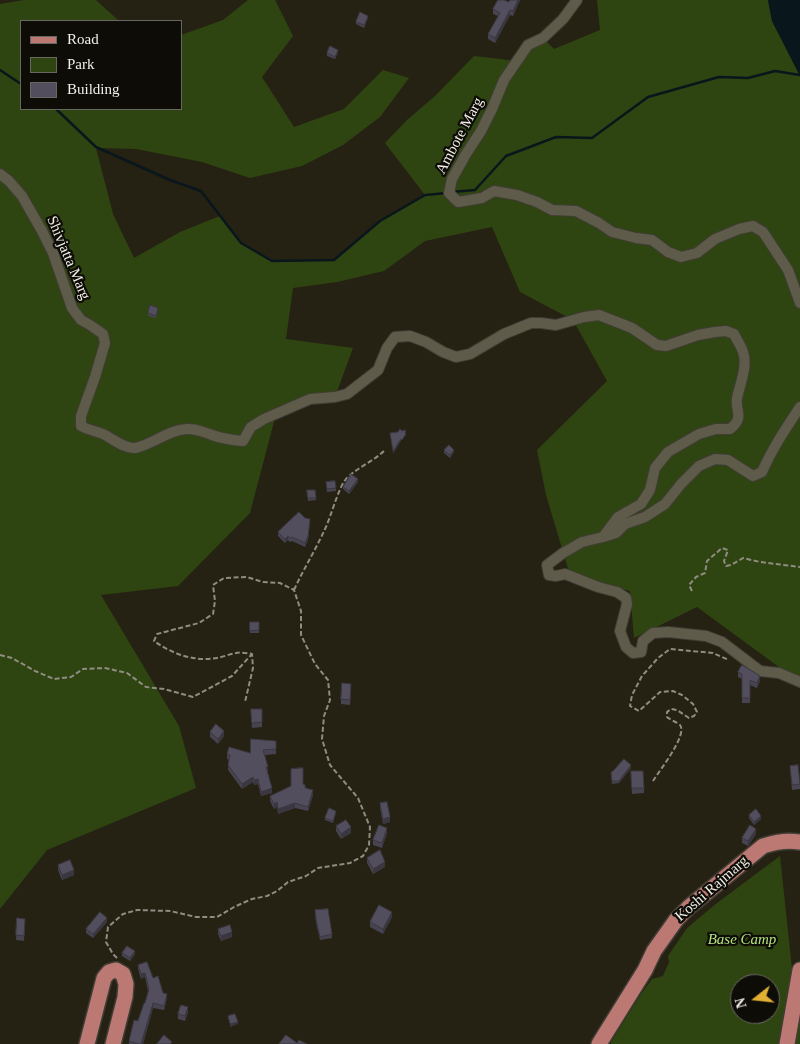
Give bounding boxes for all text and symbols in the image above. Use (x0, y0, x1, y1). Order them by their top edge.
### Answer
legend (20, 20, 182, 110)
text: Road (67, 31, 99, 47)
text: Park (67, 56, 95, 72)
text: Building (67, 81, 120, 97)
street label: Ambote Marg (432, 95, 488, 177)
street label: Shivjatta Marg (42, 213, 94, 303)
street label: Koshi Rajmarg (672, 852, 752, 926)
park label: Base Camp (708, 931, 776, 949)
north arrow (730, 974, 780, 1024)
text: N (732, 996, 750, 1010)

